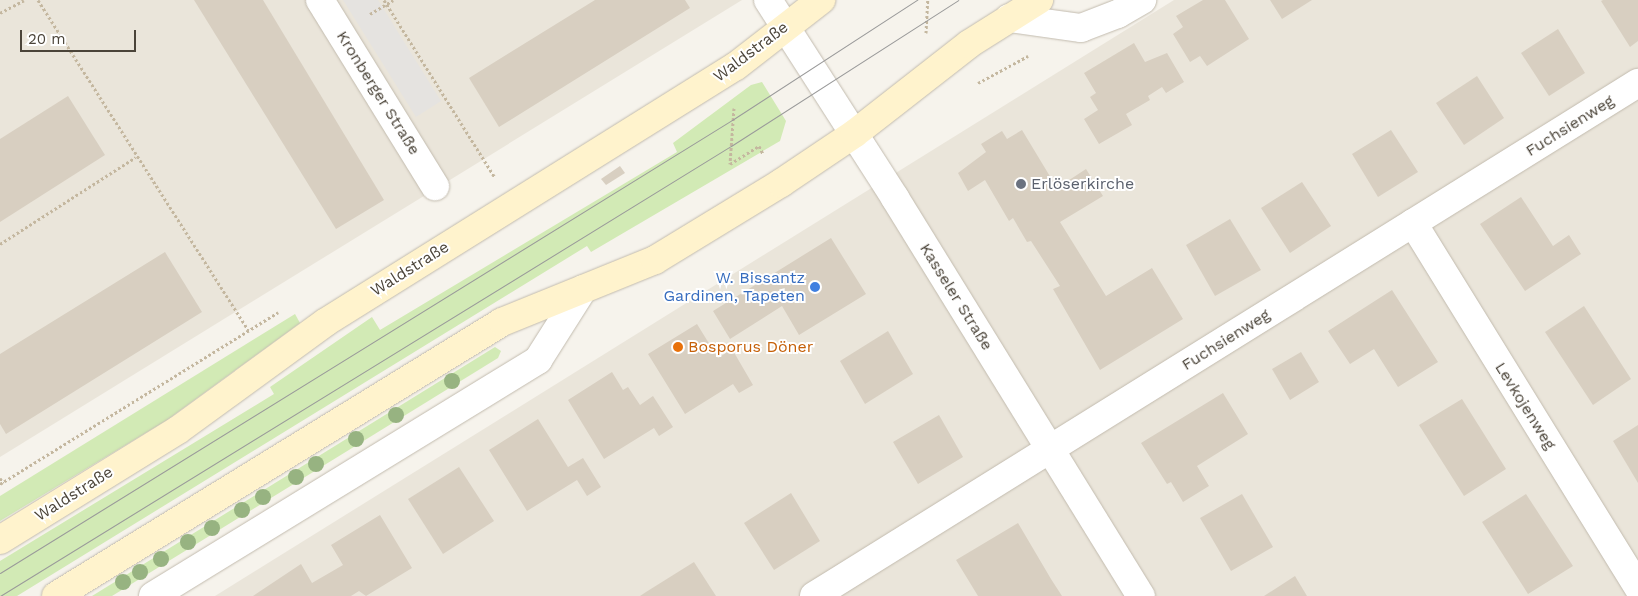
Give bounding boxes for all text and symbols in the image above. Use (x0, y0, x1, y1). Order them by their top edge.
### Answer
street label: Waldstraße (710, 18, 792, 86)
scale bar (22, 20, 139, 52)
street label: Kronberger Straße (332, 27, 424, 159)
text: 20 m (28, 30, 66, 48)
street label: Fuchsienweg (1522, 91, 1618, 161)
place label: Erlöserkirche (1031, 174, 1134, 194)
marker: Erlöserkirche (1015, 178, 1027, 190)
street label: Waldstraße (367, 237, 453, 301)
street label: Kasseler Straße (915, 240, 997, 354)
place label: W. Bissantz Gardinen, Tapeten (663, 268, 805, 306)
marker: W. Bissantz Gardinen, Tapeten (809, 281, 821, 293)
street label: Fuchsienweg (1178, 305, 1274, 375)
place label: Bosporus Döner (688, 337, 813, 357)
marker: Bosporus Döner (672, 341, 684, 353)
street label: Levkojenweg (1491, 359, 1559, 453)
street label: Waldstraße (31, 462, 117, 526)

